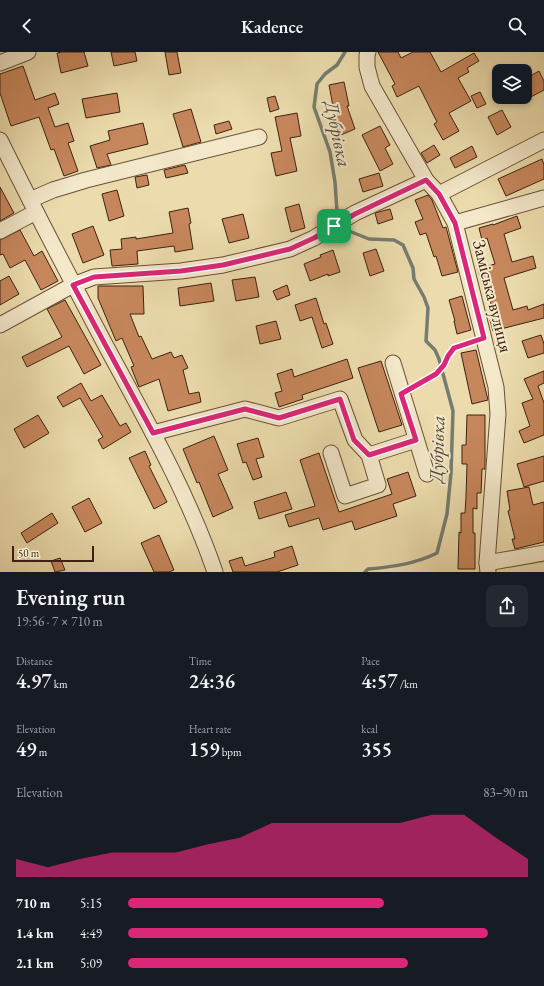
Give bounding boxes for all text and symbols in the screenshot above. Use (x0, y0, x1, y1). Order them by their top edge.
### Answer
icon: back (16, 15, 38, 37)
text: Kadence (241, 15, 303, 38)
icon: search (506, 15, 528, 37)
map controls (492, 64, 532, 104)
button: layers (492, 64, 532, 104)
water label: Дубрівка (318, 97, 357, 169)
pin (317, 209, 351, 243)
icon: arrive (323, 215, 345, 237)
street label: Заміська вулиця (468, 237, 518, 355)
water label: Дубрівка (423, 415, 451, 485)
scale bar (12, 544, 94, 563)
text: 50 m (18, 546, 39, 560)
text: Evening run (16, 583, 125, 612)
button: share (486, 585, 528, 627)
text: 19:56 · 7 × 710 m (16, 613, 103, 630)
text: Distance (16, 654, 53, 668)
text: Time (189, 654, 212, 668)
text: Pace (361, 654, 380, 668)
text: 4.97 (16, 668, 52, 694)
text: 24:36 (189, 668, 235, 694)
text: 4:57 (361, 668, 398, 694)
text: km (52, 677, 68, 691)
text: /km (398, 677, 418, 691)
text: Elevation (16, 722, 56, 736)
text: Heart rate (189, 722, 231, 736)
text: kcal (361, 722, 378, 736)
text: 49 (16, 736, 37, 762)
text: 159 (189, 736, 219, 762)
text: 355 (361, 736, 392, 762)
text: m (37, 745, 47, 759)
text: bpm (219, 745, 242, 759)
text: Elevation (16, 784, 63, 801)
text: 83–90 m (483, 784, 528, 801)
text: 710 m (16, 895, 50, 912)
text: 5:15 (80, 895, 102, 912)
text: 1.4 km (16, 925, 54, 942)
text: 4:49 (80, 925, 102, 942)
text: 2.1 km (16, 955, 54, 972)
text: 5:09 (80, 955, 102, 972)

